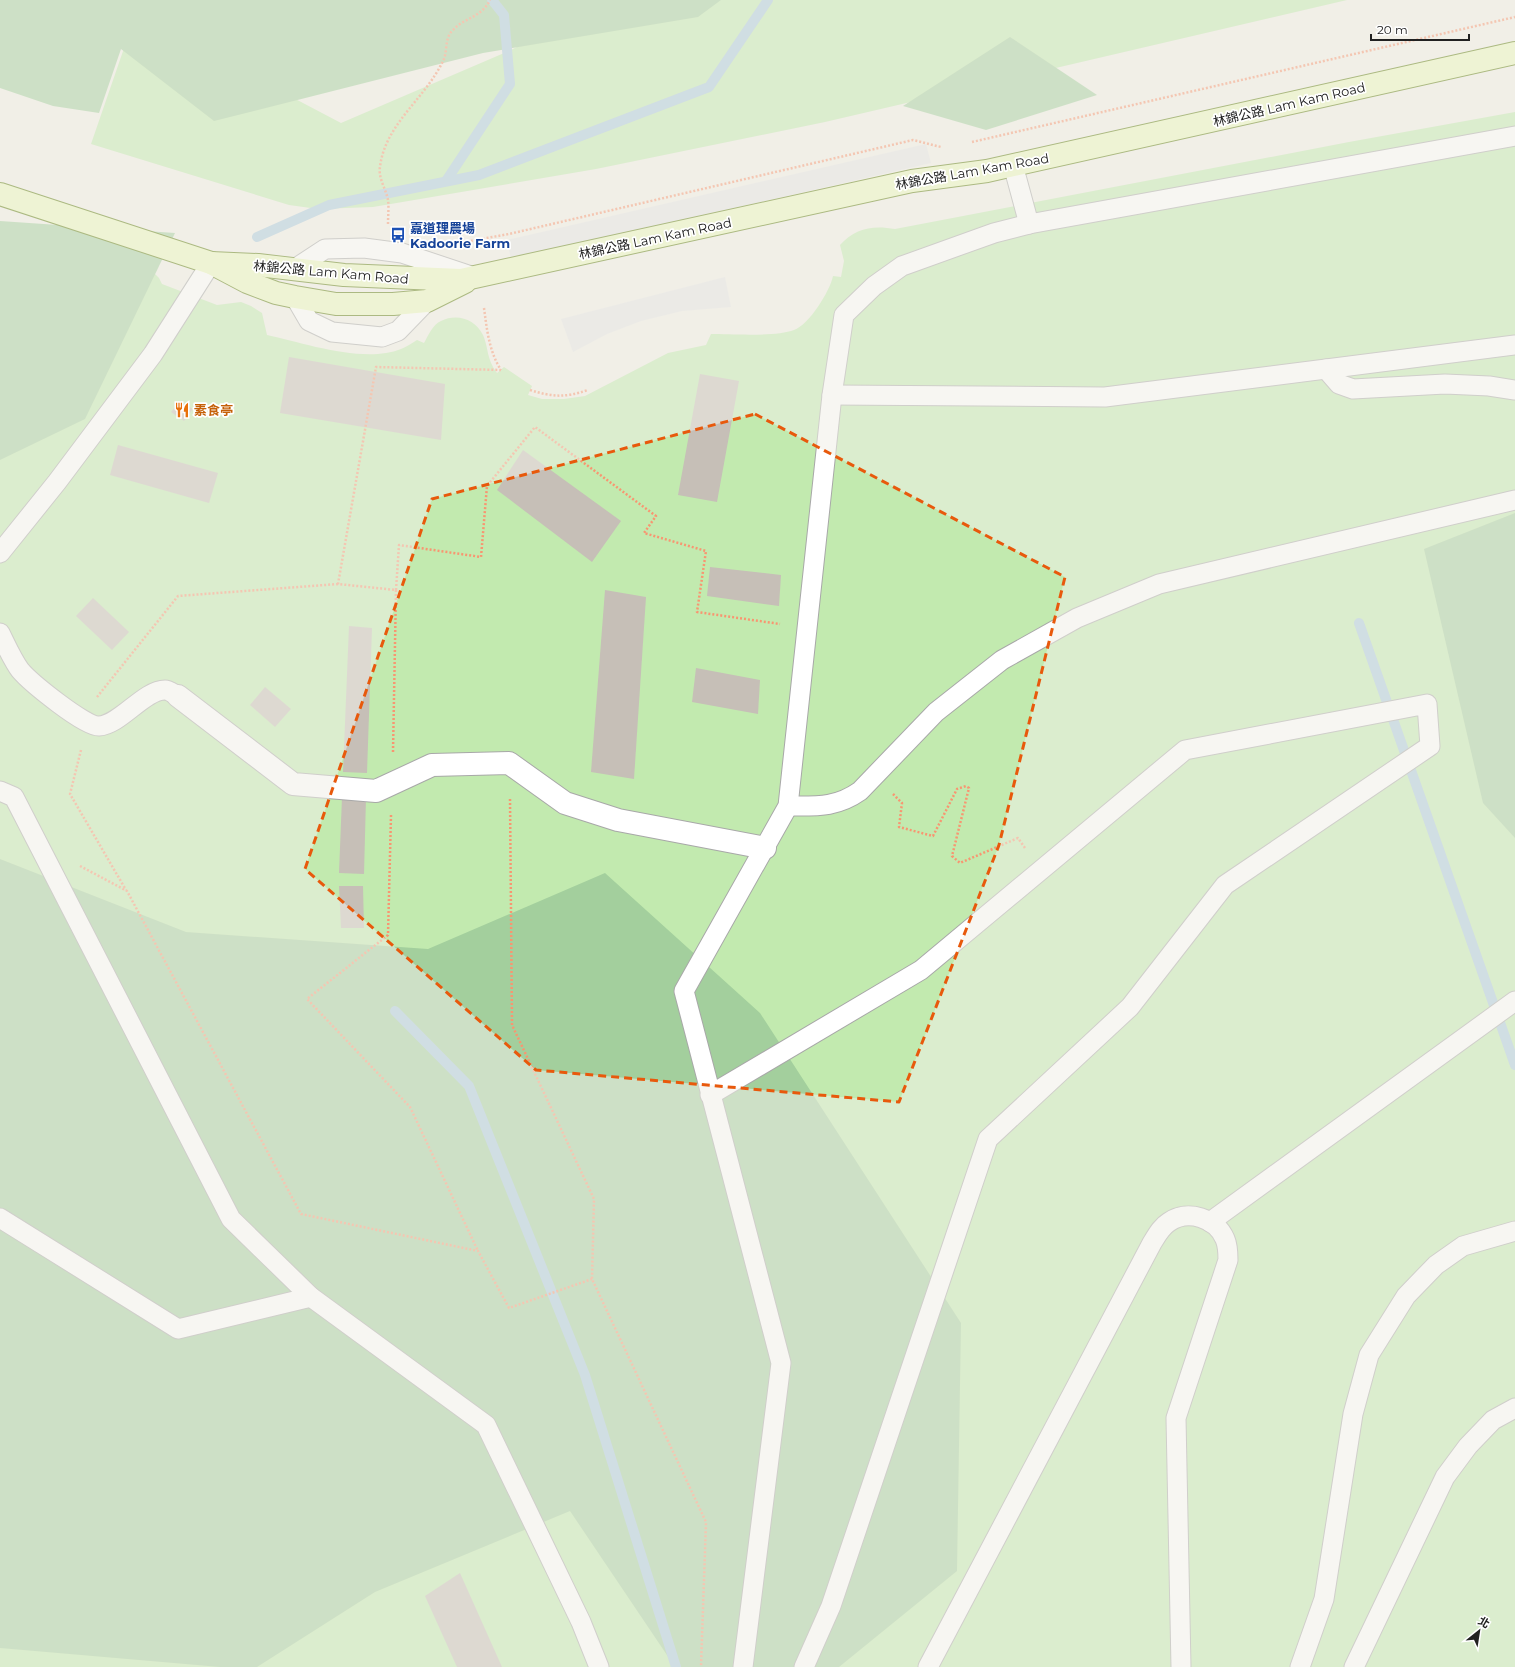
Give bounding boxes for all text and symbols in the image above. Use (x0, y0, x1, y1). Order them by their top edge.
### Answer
scale bar (1371, 16, 1469, 42)
text: 20 m (1377, 22, 1408, 37)
street label: 林錦公路 Lam Kam Road (1211, 79, 1367, 129)
street label: 林錦公路 Lam Kam Road (894, 150, 1050, 192)
street label: 林錦公路 Lam Kam Road (577, 214, 733, 262)
place label: 嘉道理農場 Kadoorie Farm (410, 220, 510, 251)
bus stop icon: 嘉道理農場 Kadoorie Farm (389, 226, 407, 244)
street label: 林錦公路 Lam Kam Road (253, 257, 409, 287)
restaurant icon: 素食亭 (173, 401, 191, 419)
place label: 素食亭 (194, 402, 233, 418)
north arrow (1459, 1611, 1499, 1651)
text: 北 (1476, 1614, 1492, 1631)

